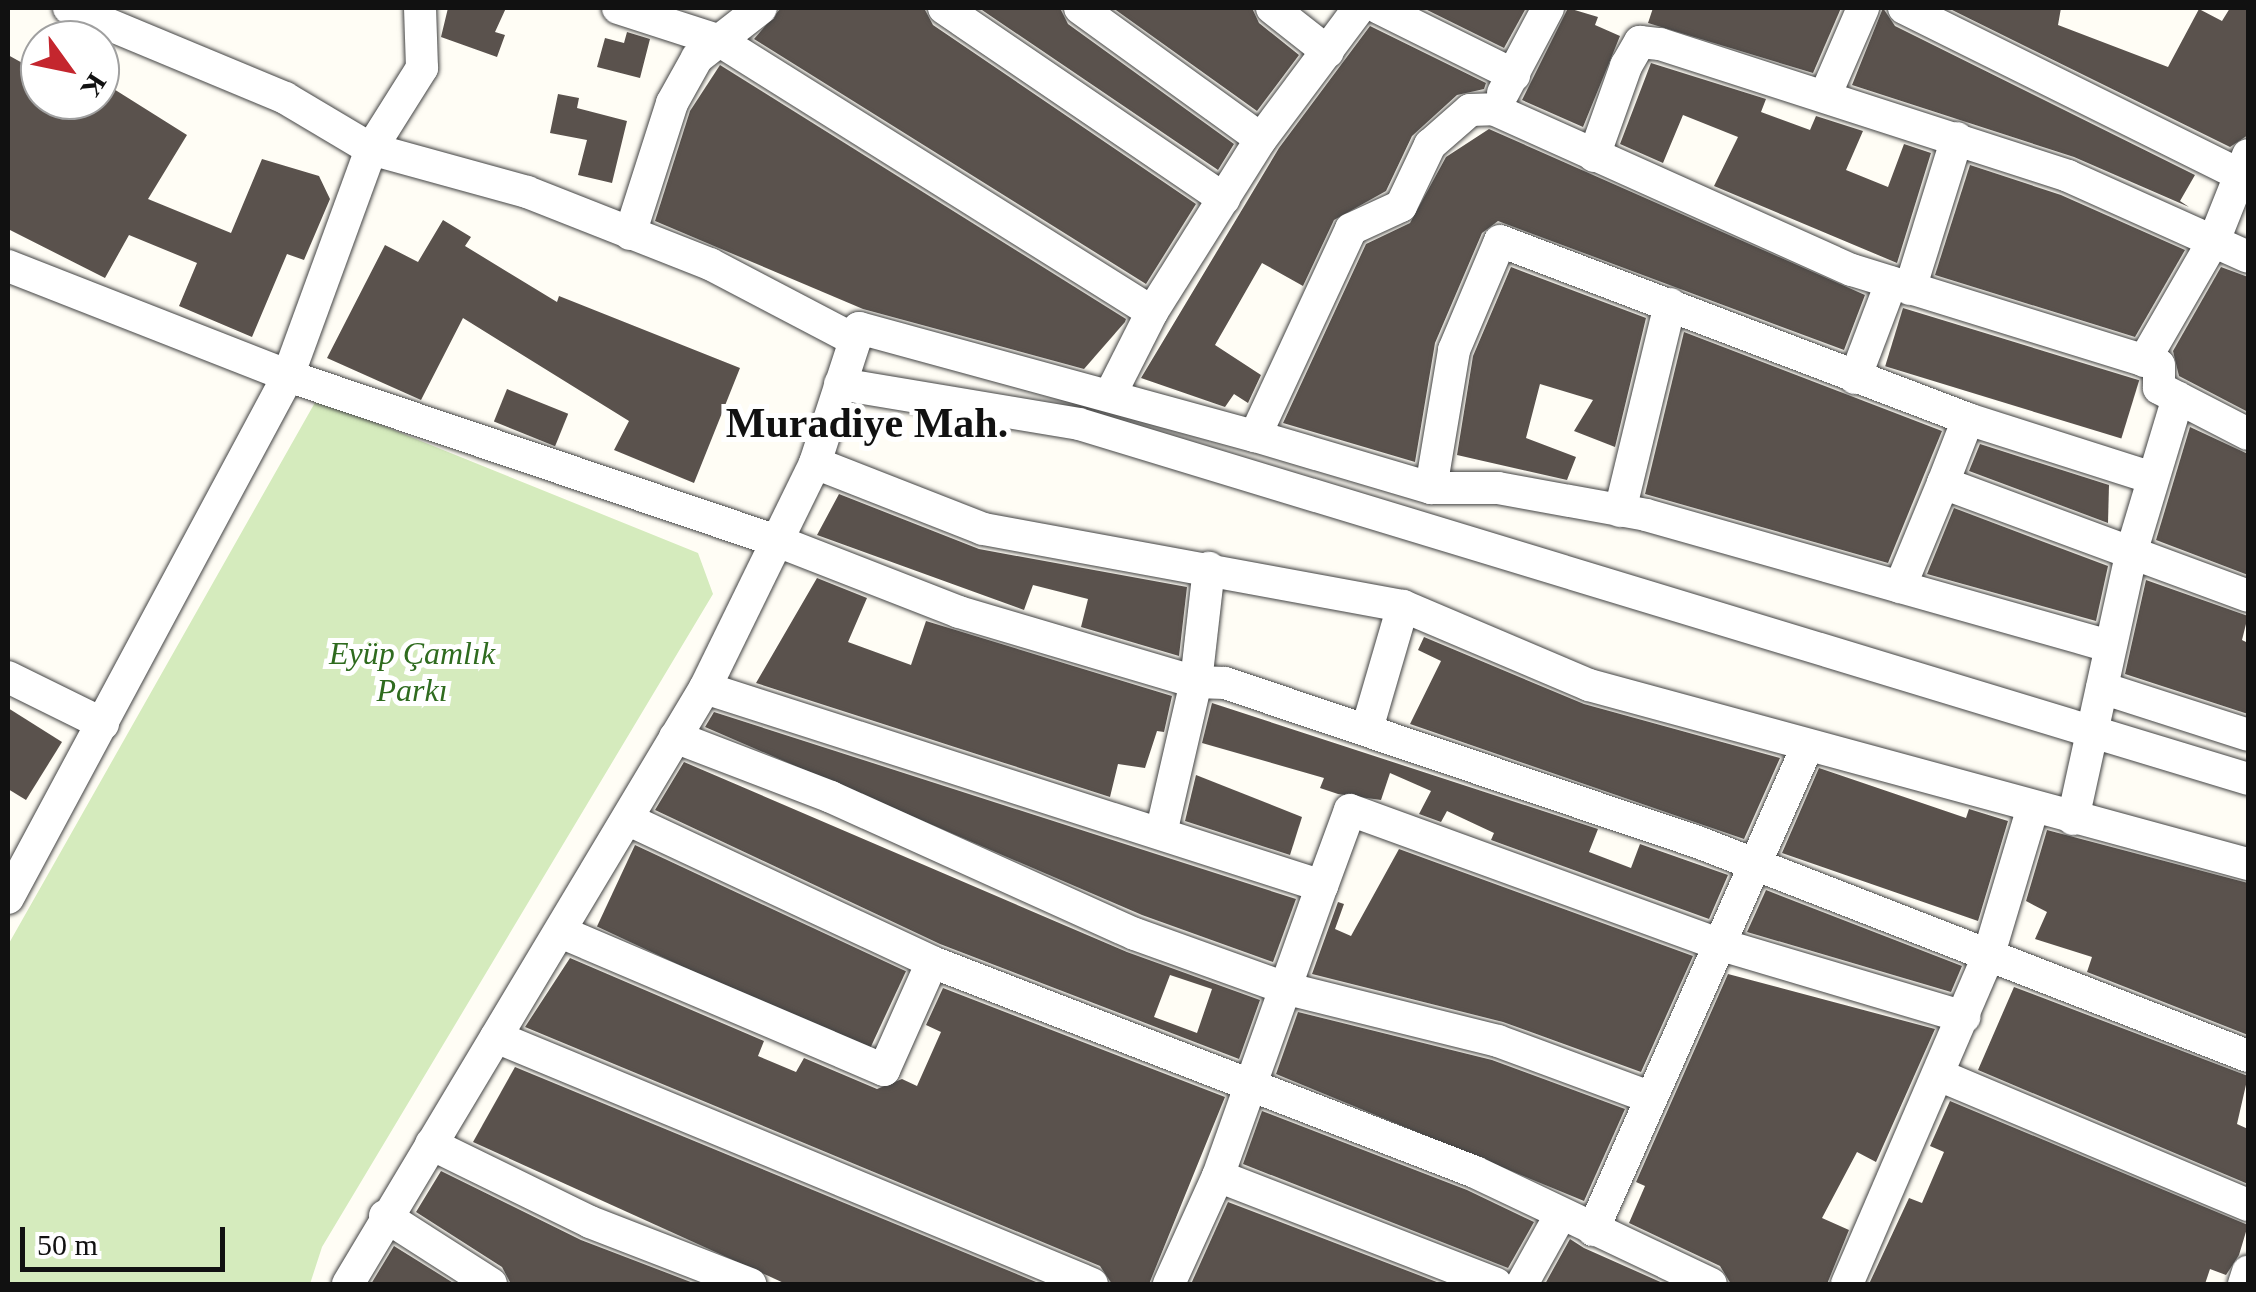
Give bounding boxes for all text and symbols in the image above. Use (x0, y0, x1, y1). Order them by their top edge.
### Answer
north arrow (20, 20, 120, 120)
text: K (75, 68, 113, 103)
district label: Muradiye Mah. (726, 398, 1008, 448)
park label: Eyüp Çamlık Parkı (329, 635, 495, 710)
scale bar (25, 1207, 230, 1269)
text: 50 m (37, 1228, 98, 1261)

